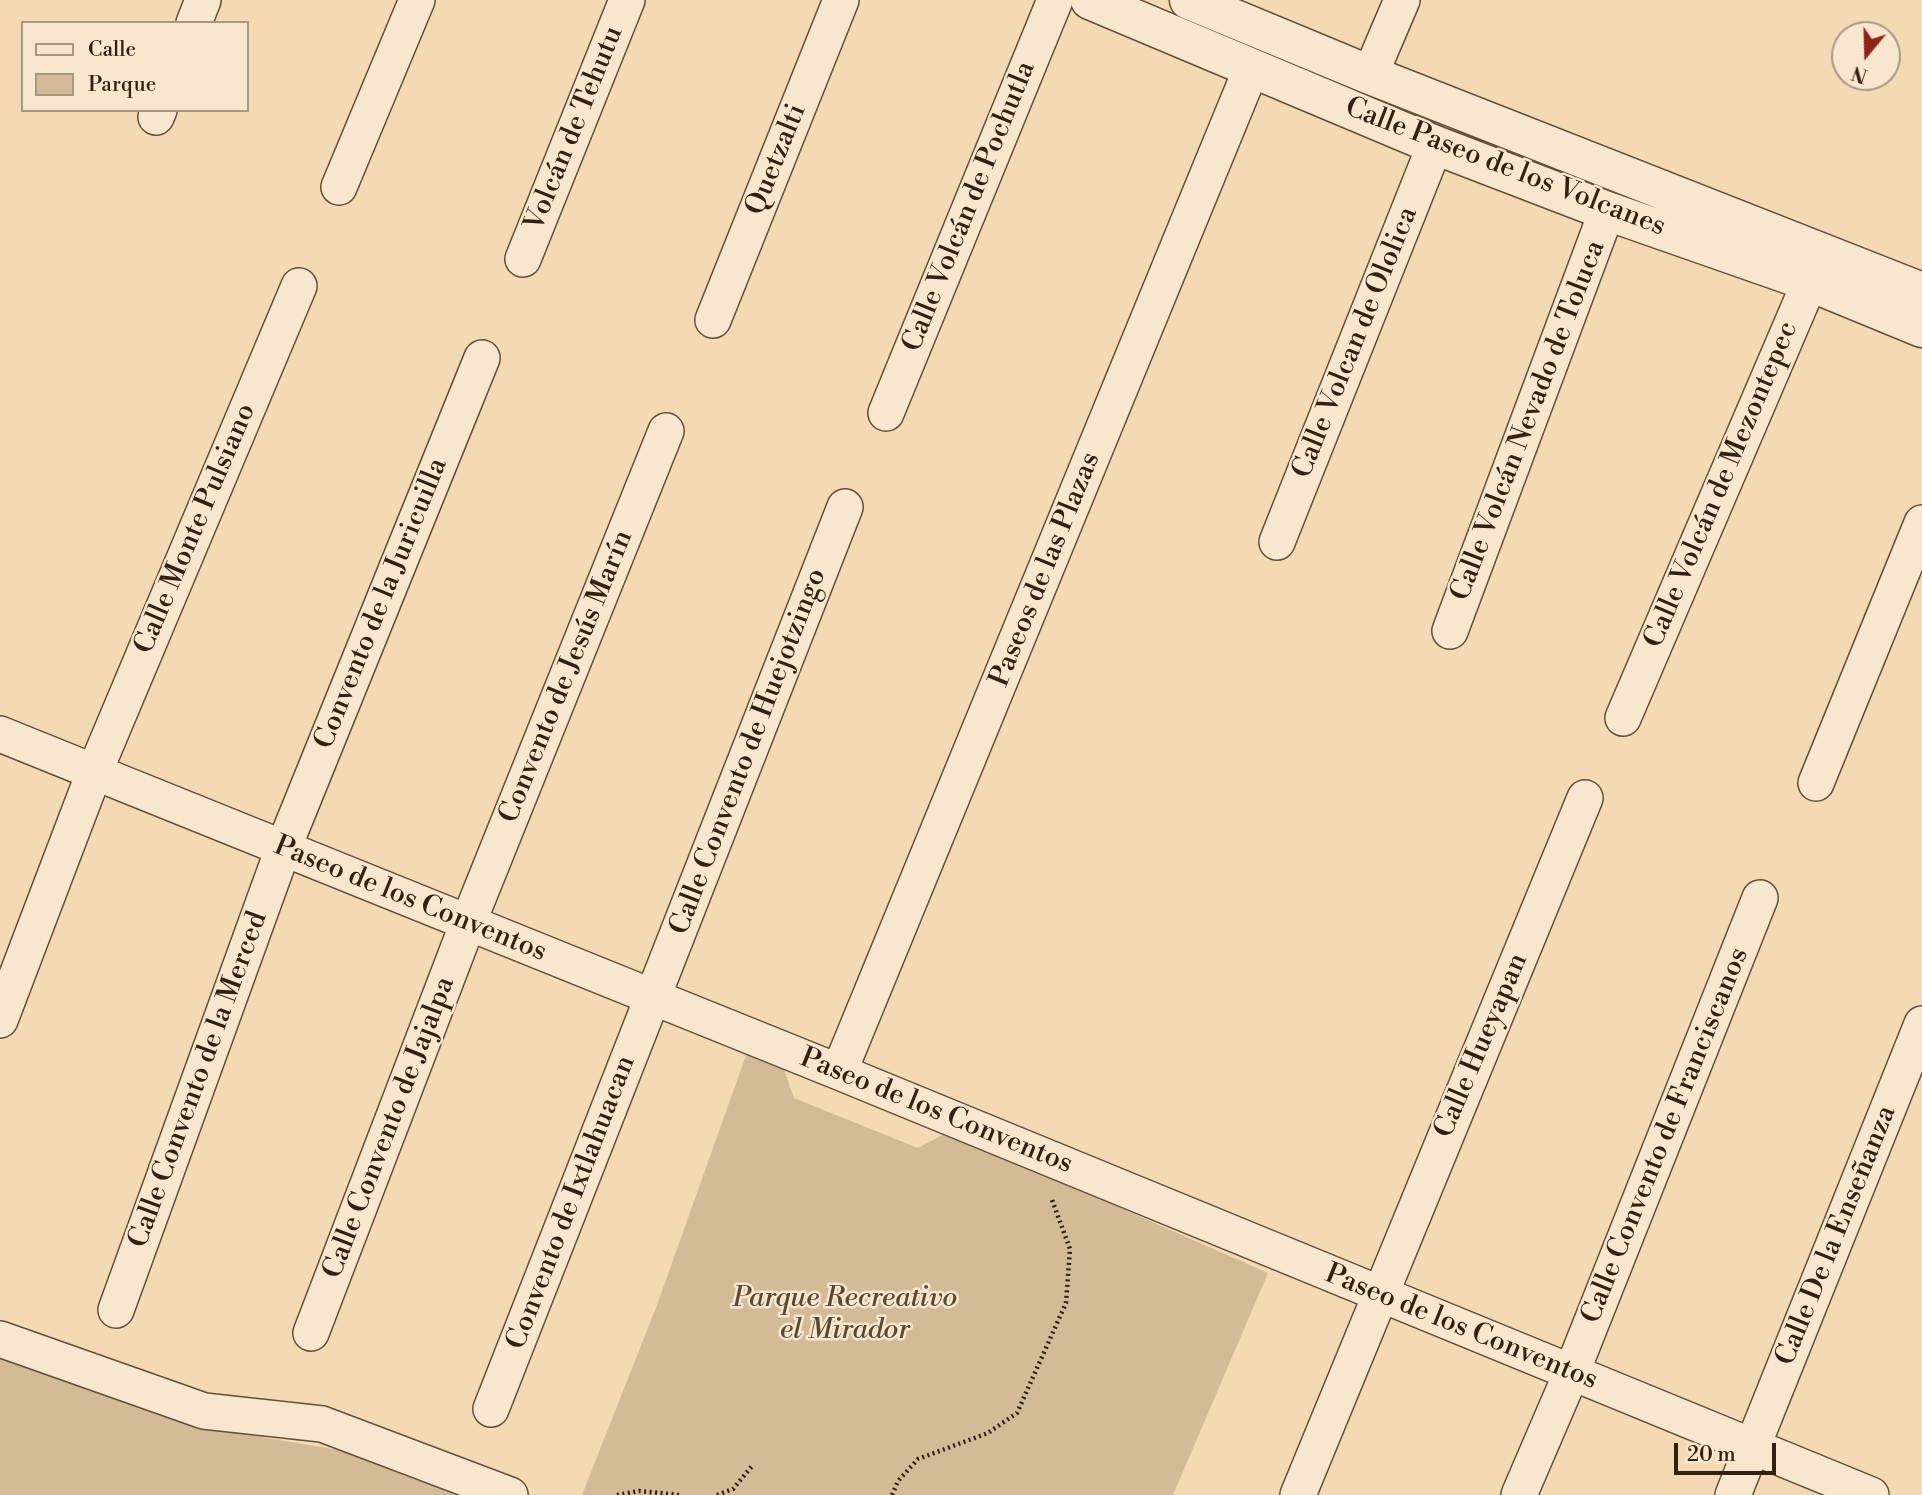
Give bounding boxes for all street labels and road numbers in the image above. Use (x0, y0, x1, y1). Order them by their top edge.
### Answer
street label: Volcán de Tehutu (519, 22, 631, 236)
street label: Calle Volcán de Pochutla (896, 57, 1044, 357)
street label: Calle Paseo de los Volcanes (1340, 91, 1670, 245)
street label: Quetzalti (740, 99, 814, 221)
street label: Calle Volcan de Ololica (1286, 202, 1426, 484)
street label: Calle Volcán Nevado de Toluca (1445, 236, 1613, 606)
street label: Calle Volcán de Mezontepec (1638, 317, 1806, 653)
street label: Calle Monte Pulsiano (128, 399, 264, 659)
street label: Paseos de las Plazas (984, 448, 1108, 692)
street label: Convento de la Juricuilla (308, 454, 456, 754)
street label: Convento de Jesús Marín (493, 526, 641, 828)
street label: Calle Convento de Huejotzingo (664, 564, 834, 940)
street label: Paseo de los Conventos (269, 830, 551, 970)
street label: Calle Convento de la Merced (122, 907, 276, 1253)
street label: Calle Convento de Franciscanos (1575, 943, 1757, 1329)
street label: Calle Hueyapan (1428, 949, 1536, 1143)
street label: Calle Convento de Jajalpa (317, 972, 463, 1284)
street label: Paseo de los Conventos (795, 1042, 1077, 1182)
street label: Convento de Ixtlahuacan (500, 1051, 644, 1355)
street label: Calle De la Enseñanza (1769, 1101, 1905, 1371)
street label: Paseo de los Conventos (1320, 1258, 1602, 1398)

